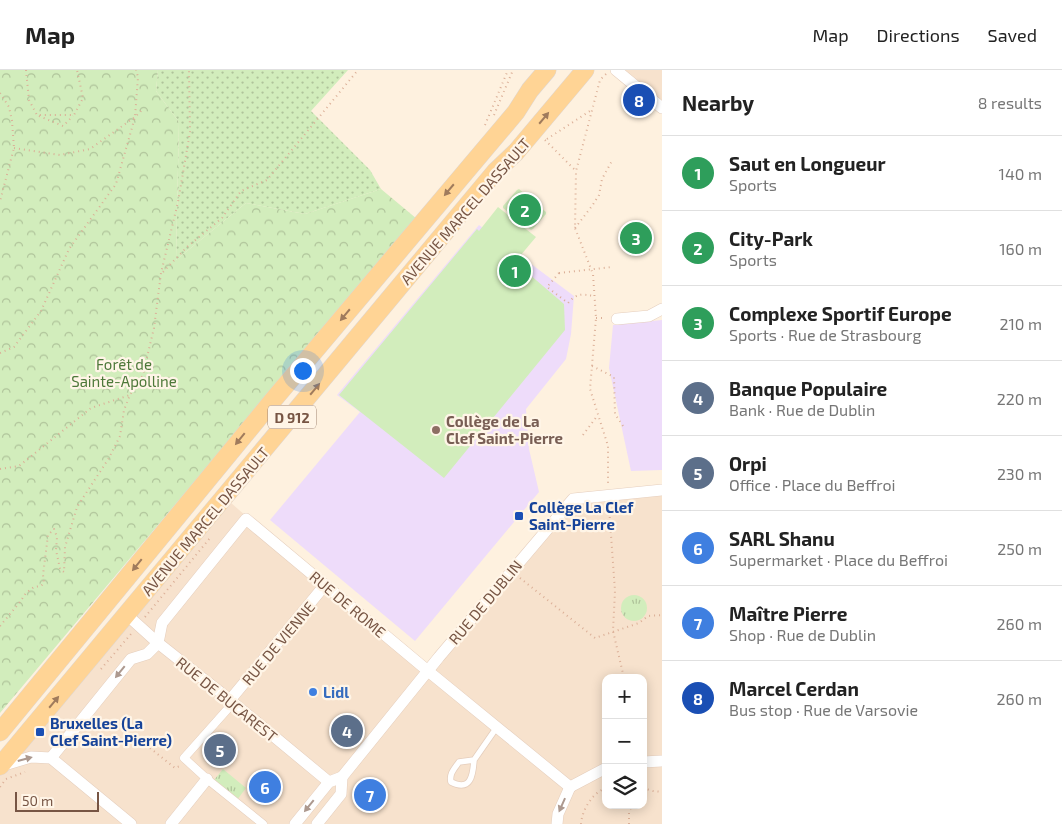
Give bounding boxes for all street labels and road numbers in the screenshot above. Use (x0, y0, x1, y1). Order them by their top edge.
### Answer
street label: AVENUE MARCEL DASSAULT (396, 134, 534, 288)
road number: D 912 (268, 406, 316, 428)
street label: AVENUE MARCEL DASSAULT (138, 443, 273, 599)
street label: RUE DE DUBLIN (445, 556, 525, 648)
street label: RUE DE ROME (306, 567, 390, 641)
street label: RUE DE VIENNE (238, 598, 318, 688)
street label: RUE DE BUCAREST (173, 653, 281, 745)

